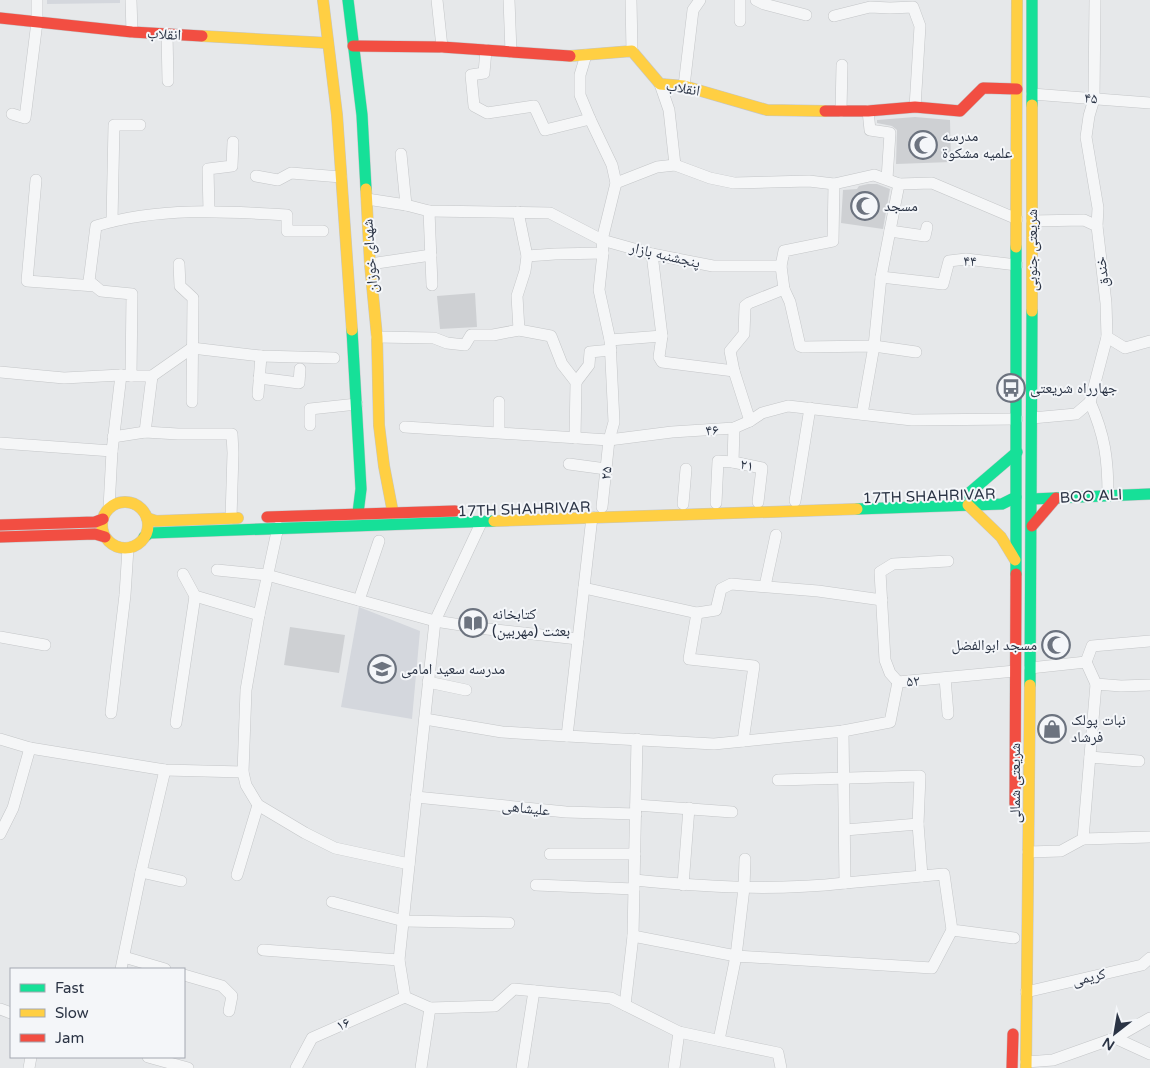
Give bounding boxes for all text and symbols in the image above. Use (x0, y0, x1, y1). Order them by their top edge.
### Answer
street label: انقلاب (146, 24, 182, 44)
street label: انقلاب (665, 76, 701, 100)
street label: ۴۵ (1083, 88, 1099, 108)
place label: مدرسه علمیه مشکوة (942, 127, 1013, 162)
mosque icon: مدرسه علمیه مشکوة (908, 130, 938, 160)
mosque icon: مسجد (850, 191, 880, 221)
place label: مسجد (884, 197, 918, 215)
street label: شریعتی جنوبی (1023, 209, 1042, 291)
street label: شهدای خوزان (358, 218, 383, 294)
street label: پنجشنبه بازار (627, 238, 702, 272)
street label: ۴۴ (963, 252, 977, 270)
street label: خندق (1091, 255, 1114, 288)
bus stop icon: جهارراه شریعتی (996, 373, 1026, 403)
place label: جهارراه شریعتی (1030, 379, 1118, 398)
street label: ۴۶ (704, 420, 720, 440)
street label: ۲۱ (739, 455, 755, 475)
street label: ۲۵ (596, 465, 616, 481)
street label: 17TH SHAHRIVAR (862, 485, 996, 507)
street label: BOO ALI (1059, 485, 1123, 507)
street label: 17TH SHAHRIVAR (457, 498, 591, 520)
place label: کتابخانه بعثت (مهربین) (492, 605, 570, 641)
library icon: کتابخانه بعثت (مهربین) (458, 608, 488, 638)
mosque icon: مسجد ابوالفضل (1041, 630, 1071, 660)
place label: مسجد ابوالفضل (951, 636, 1037, 655)
school or university icon: مدرسه سعید امامی (367, 654, 397, 684)
place label: مدرسه سعید امامی (401, 660, 505, 679)
street label: ۵۲ (905, 671, 921, 691)
place label: نبات پولک فرشاد (1071, 711, 1126, 746)
shop icon: نبات پولک فرشاد (1037, 714, 1067, 744)
street label: شریعتی شمالی (1006, 743, 1025, 823)
street label: علیشاهی (501, 797, 551, 821)
street label: کریمی (1070, 964, 1108, 991)
legend (10, 968, 185, 1058)
text: Fast (55, 979, 85, 997)
text: Slow (55, 1004, 89, 1022)
north arrow (1090, 1008, 1140, 1058)
street label: ۱۶ (333, 1013, 353, 1035)
text: Jam (55, 1029, 84, 1047)
text: N (1099, 1034, 1118, 1054)

